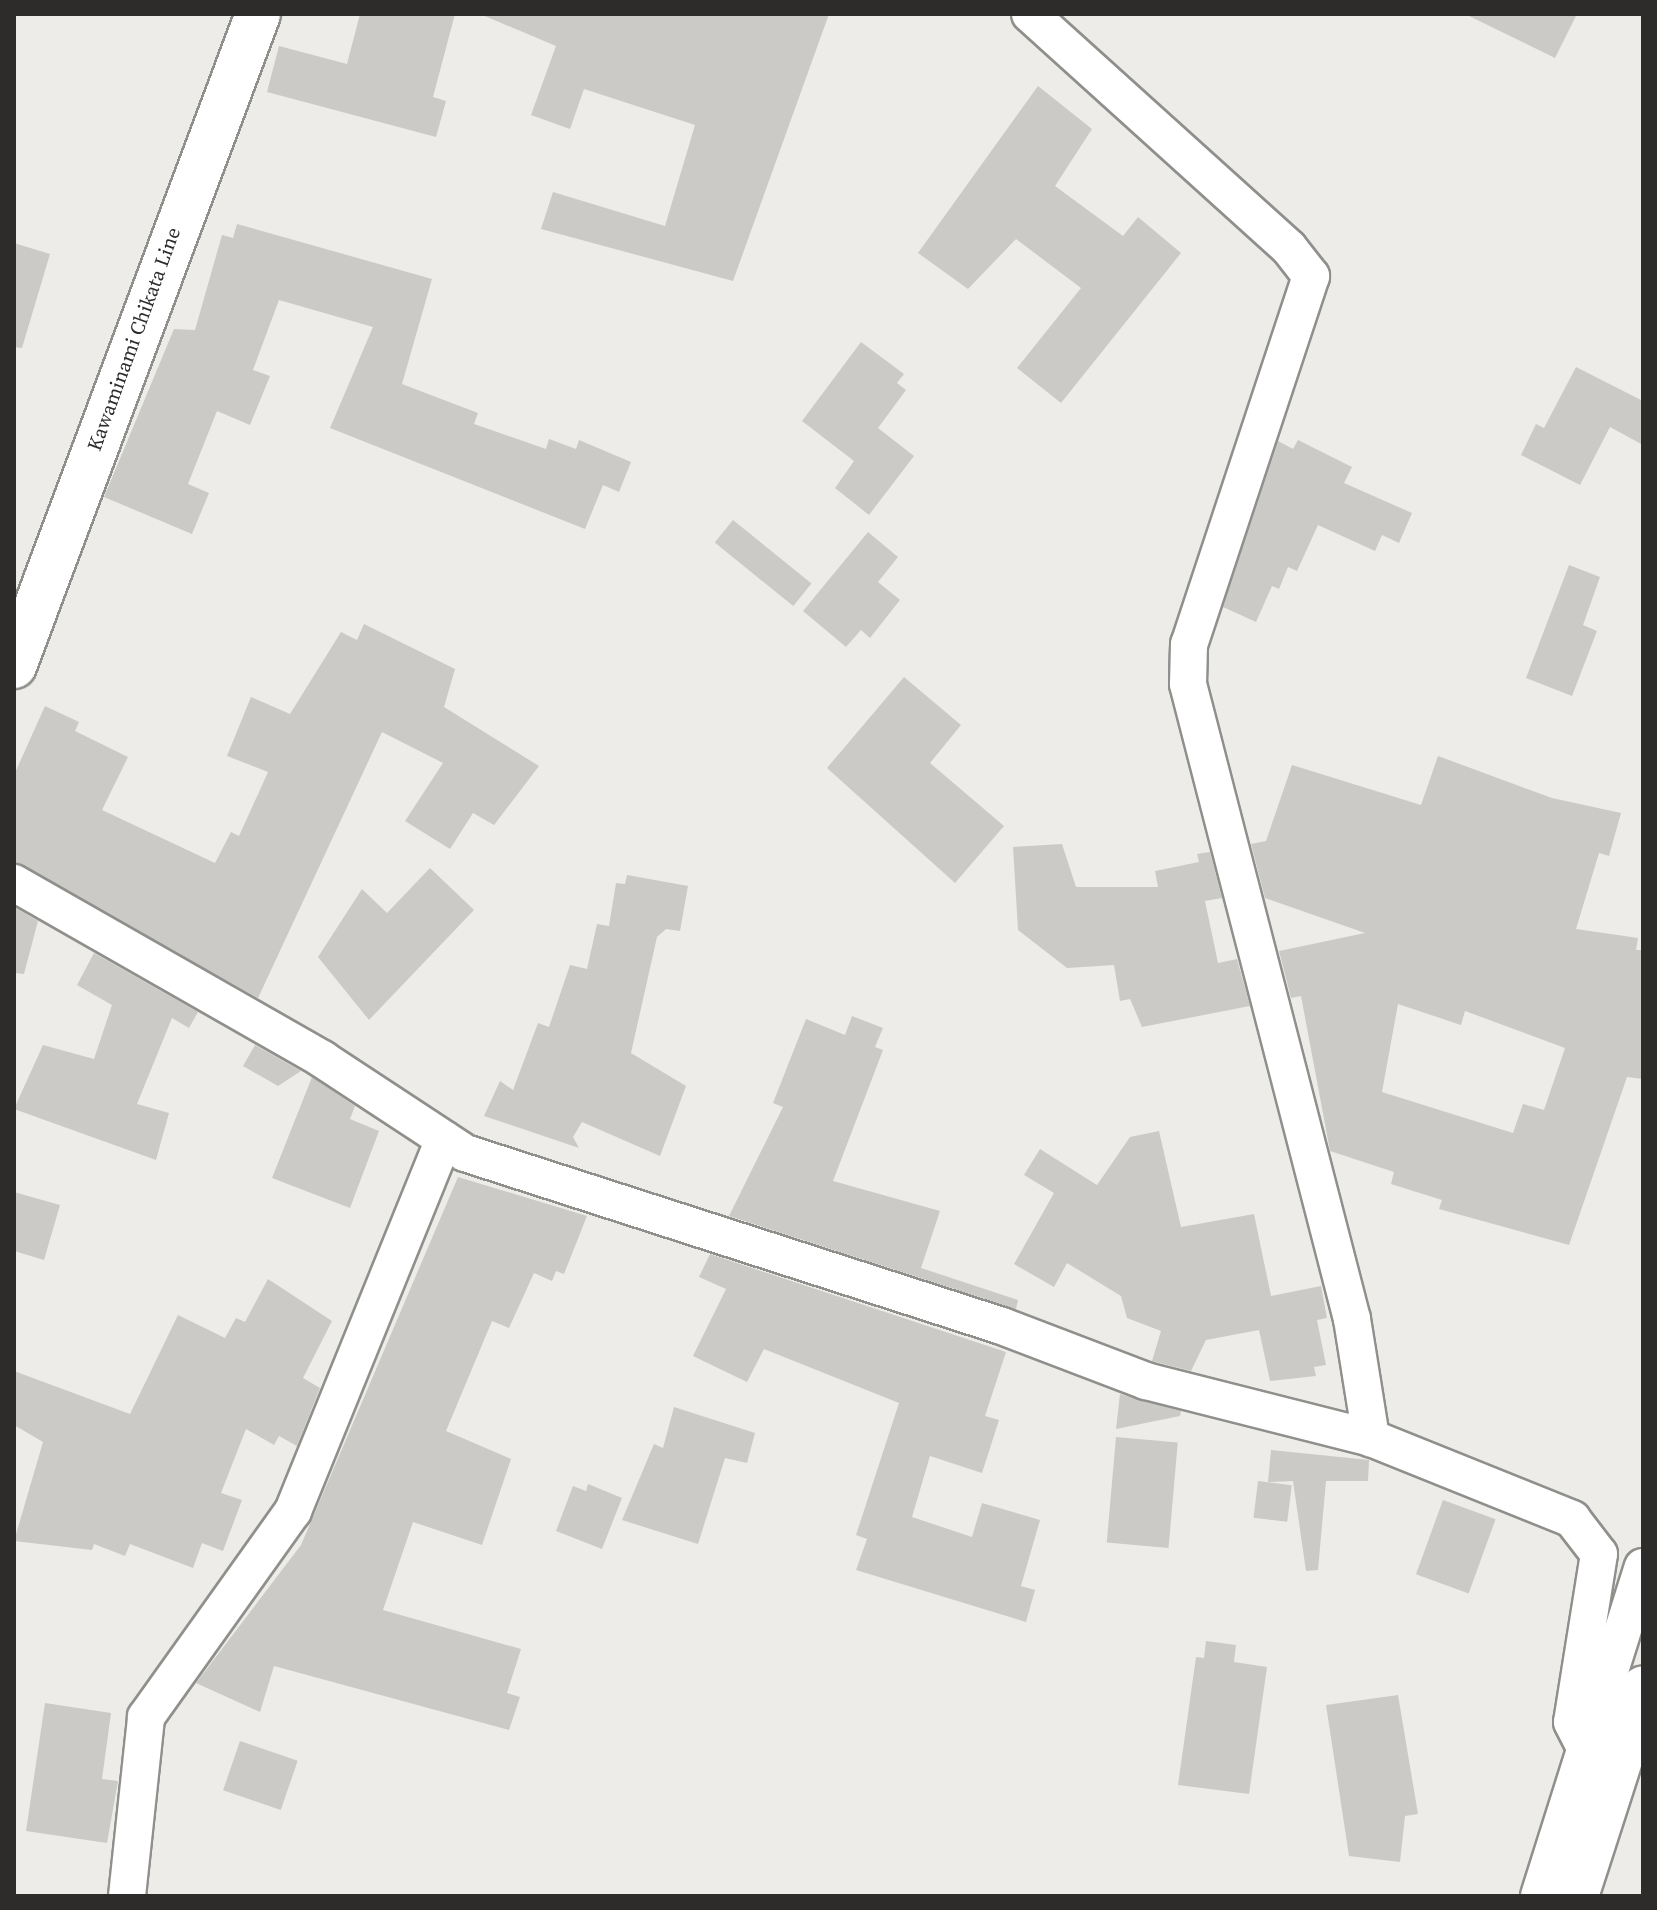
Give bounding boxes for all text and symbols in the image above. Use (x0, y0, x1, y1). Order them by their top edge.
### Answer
street label: Kawaminami Chikata Line (82, 224, 186, 454)

